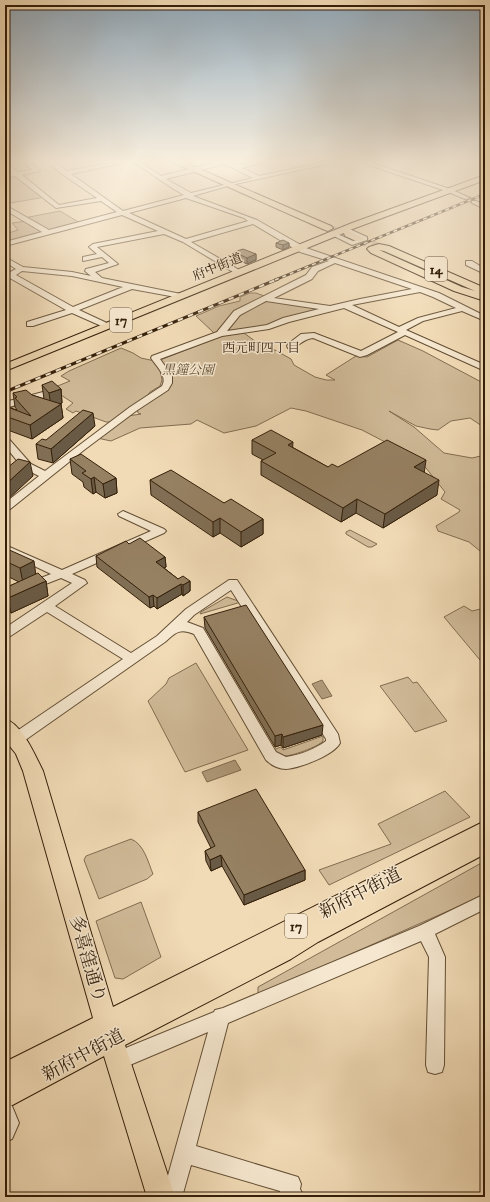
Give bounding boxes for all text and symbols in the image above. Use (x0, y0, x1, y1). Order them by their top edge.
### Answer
street label: 府中街道 (190, 250, 244, 284)
road number: 14 (425, 257, 447, 281)
road number: 17 (110, 308, 132, 332)
district label: 西元町四丁目 (222, 340, 300, 356)
park label: 黒鐘公園 (162, 362, 216, 378)
street label: 新府中街道 (315, 864, 406, 924)
street label: 多喜窪通り (64, 913, 110, 1006)
road number: 17 (285, 914, 307, 938)
street label: 新府中街道 (39, 1025, 128, 1087)

